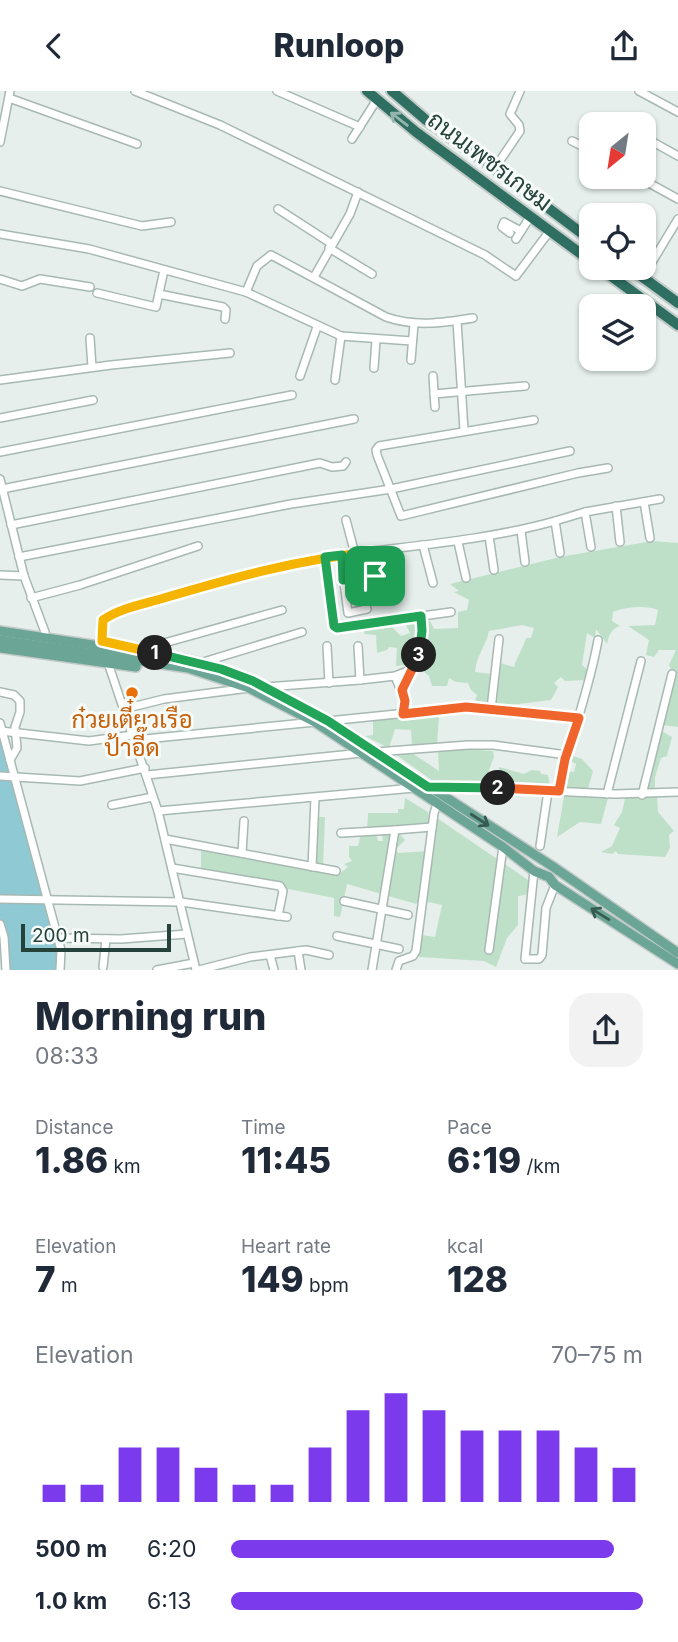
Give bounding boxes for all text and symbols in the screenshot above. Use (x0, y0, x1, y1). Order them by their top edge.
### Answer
text: Runloop (274, 26, 404, 65)
icon: back (35, 27, 73, 65)
icon: share (605, 27, 643, 65)
street label: ถนนเพชรเกษม (422, 105, 558, 217)
one-way arrow (390, 111, 409, 126)
north arrow (579, 112, 656, 189)
map controls (579, 112, 656, 371)
button: locate (579, 203, 656, 280)
button: layers (579, 294, 656, 371)
pin (345, 546, 405, 606)
icon: arrive (356, 557, 394, 595)
pin: 1 (138, 635, 172, 671)
pin: 3 (402, 637, 436, 673)
text: 1 (150, 641, 159, 664)
text: 3 (412, 643, 425, 666)
marker: ก๋วยเตี๋ยวเรือ ป้าอี๊ด (124, 685, 140, 701)
place label: ก๋วยเตี๋ยวเรือ ป้าอี๊ด (71, 698, 193, 762)
pin: 2 (480, 771, 516, 805)
text: 2 (492, 776, 503, 799)
one-way arrow (470, 813, 490, 827)
one-way arrow (591, 906, 611, 920)
scale bar (21, 921, 172, 953)
text: 200 m (32, 924, 90, 947)
text: Morning run (35, 993, 266, 1039)
button: share (569, 993, 643, 1067)
text: 08:33 (35, 1042, 99, 1070)
text: Distance (35, 1116, 113, 1139)
text: Time (241, 1116, 286, 1139)
text: Pace (447, 1116, 492, 1139)
text: 1.86 (35, 1139, 108, 1181)
text: 11:45 (241, 1139, 331, 1181)
text: 6:19 (447, 1139, 521, 1181)
text: km (108, 1155, 141, 1178)
text: /km (521, 1155, 560, 1178)
text: Elevation (35, 1235, 116, 1258)
text: Heart rate (241, 1235, 331, 1258)
text: kcal (447, 1235, 483, 1258)
text: 7 (35, 1258, 56, 1300)
text: 149 (241, 1258, 304, 1300)
text: 128 (447, 1258, 508, 1300)
text: m (56, 1274, 78, 1297)
text: bpm (304, 1274, 349, 1297)
text: Elevation (35, 1341, 134, 1369)
text: 70–75 m (551, 1341, 643, 1369)
text: 500 m (35, 1535, 107, 1563)
text: 6:20 (147, 1535, 196, 1563)
text: 1.0 km (35, 1587, 107, 1615)
text: 6:13 (147, 1587, 191, 1615)

